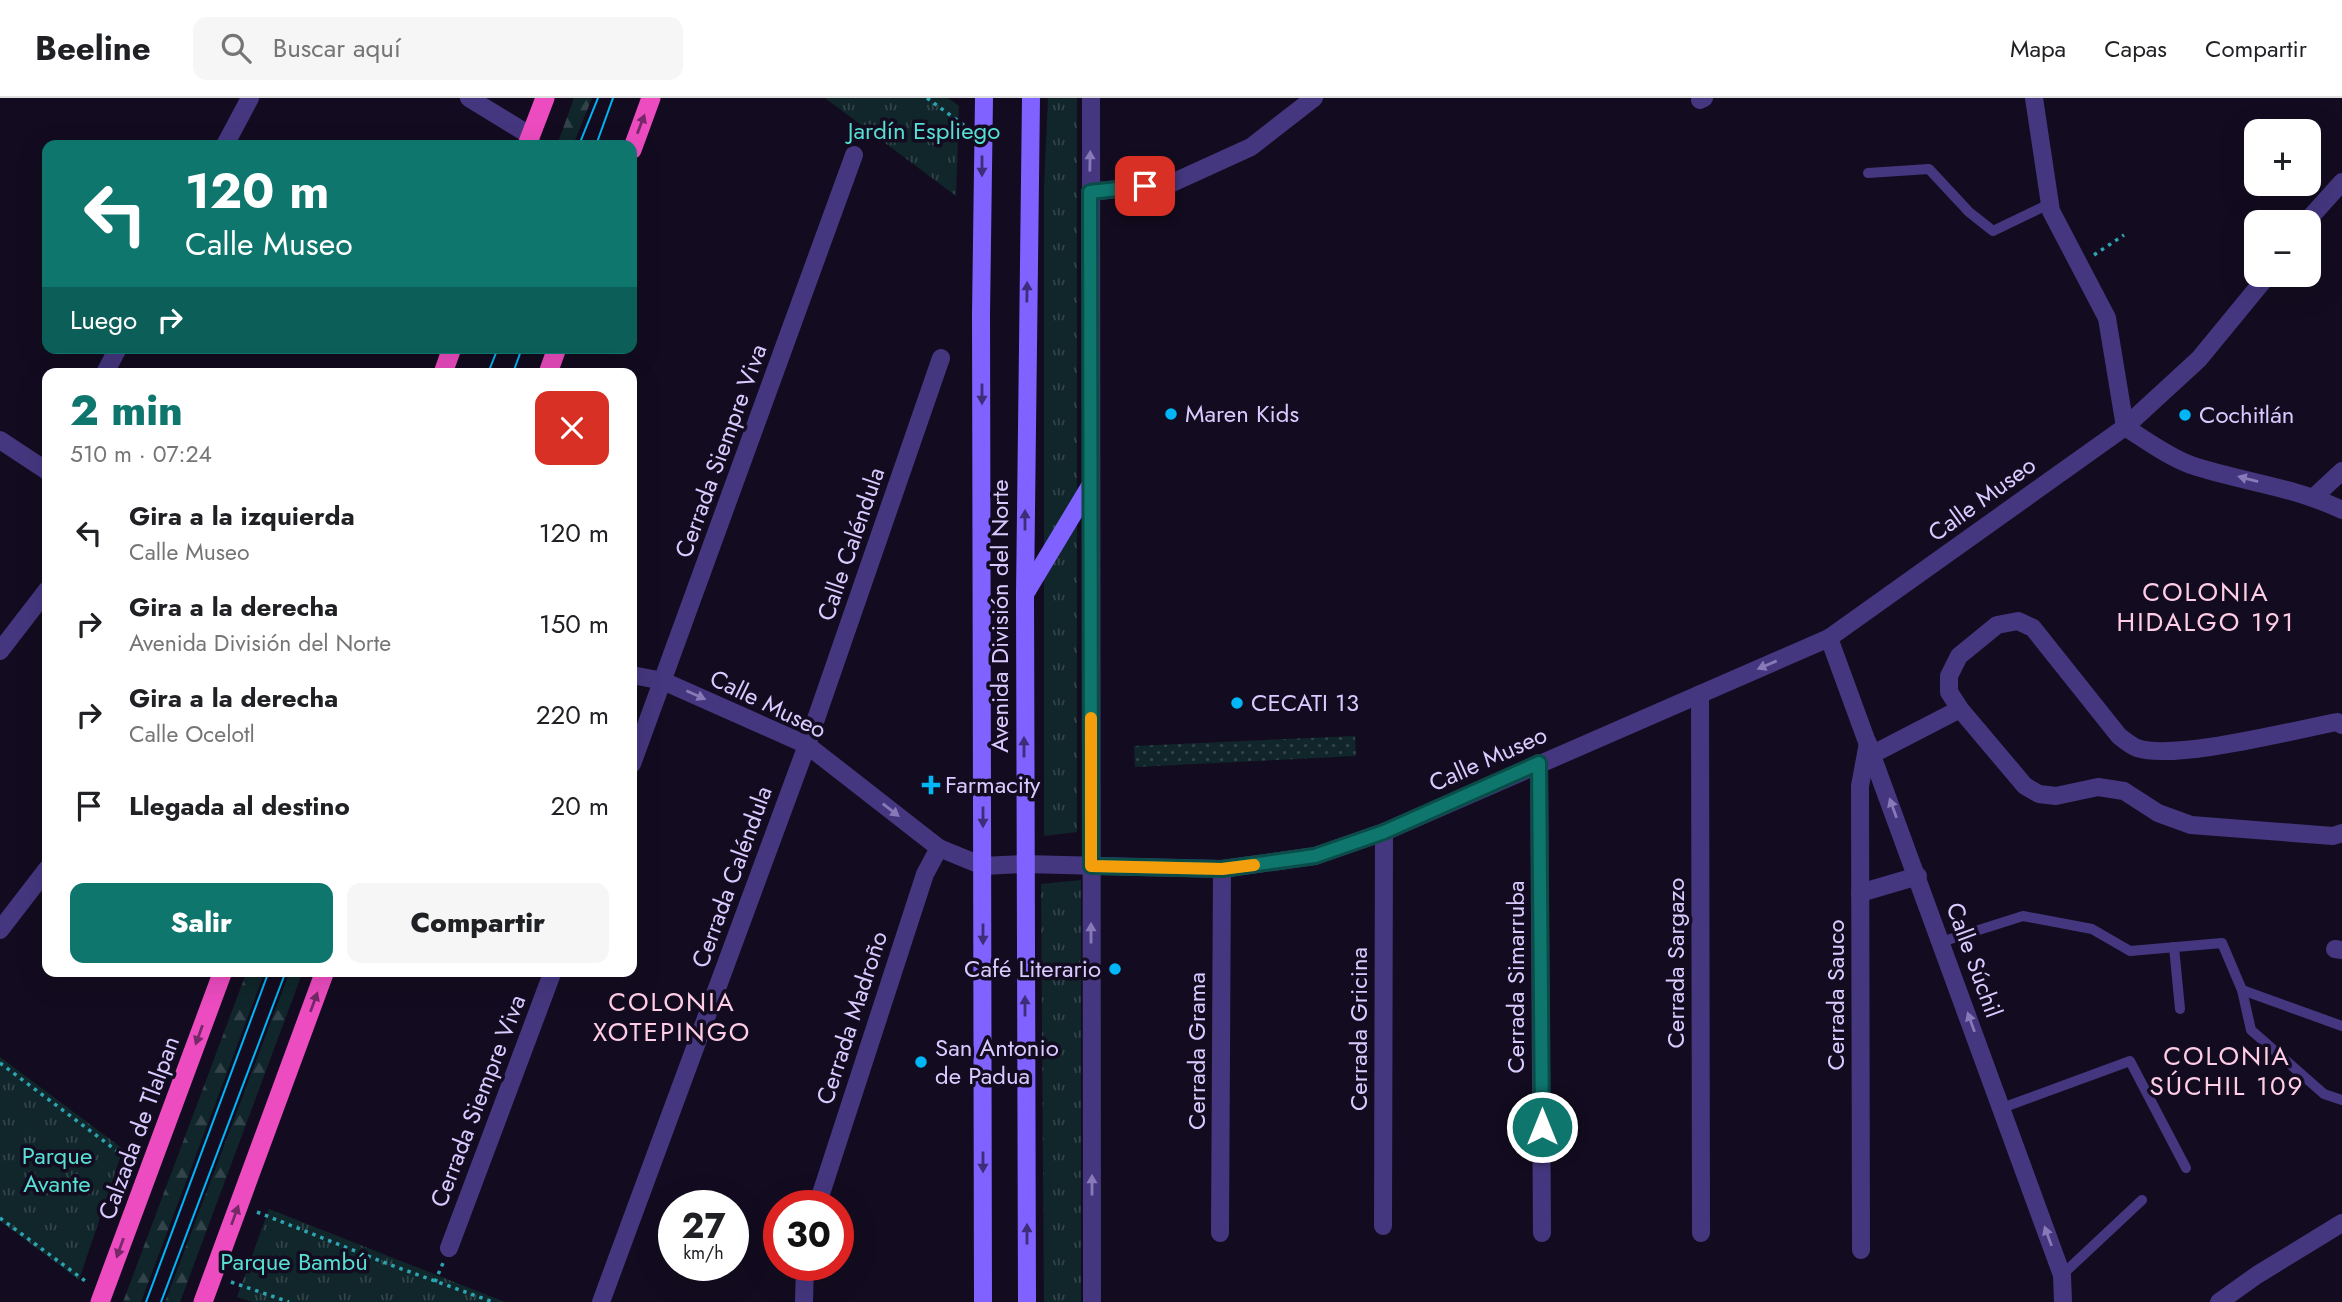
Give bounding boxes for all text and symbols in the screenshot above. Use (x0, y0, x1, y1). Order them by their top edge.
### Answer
search box (193, 17, 683, 80)
text: Beeline (35, 25, 151, 72)
icon: search (217, 29, 255, 67)
text: Buscar aquí (273, 29, 401, 67)
text: Mapa (2010, 31, 2066, 66)
text: Capas (2104, 31, 2167, 66)
text: Compartir (2205, 31, 2307, 66)
one-way arrow (636, 113, 647, 134)
park label: Jardín Espliego (845, 113, 1000, 148)
map controls (2244, 119, 2321, 287)
button: + (2244, 119, 2321, 196)
one-way arrow (1084, 149, 1096, 171)
one-way arrow (976, 155, 988, 177)
text: 120 m (185, 156, 329, 226)
pin (1115, 156, 1175, 216)
icon: arrive (1126, 167, 1164, 205)
icon: left (70, 168, 161, 259)
button: − (2244, 210, 2321, 287)
text: Calle Museo (185, 221, 353, 267)
one-way arrow (1021, 281, 1033, 303)
text: Luego (70, 301, 137, 339)
icon: right (151, 301, 189, 339)
street label: Cerrada Siempre Viva (666, 339, 775, 563)
text: 2 min (70, 380, 183, 441)
one-way arrow (976, 383, 988, 405)
button: close (535, 391, 609, 465)
place label: Maren Kids (1185, 396, 1299, 431)
place label: Cochitlán (2199, 397, 2294, 432)
marker: Maren Kids (1163, 406, 1179, 422)
marker: Cochitlán (2177, 407, 2193, 423)
text: 510 m · 07:24 (70, 437, 212, 471)
street label: Calle Museo (1921, 447, 2043, 550)
street label: Calle Caléndula (808, 462, 893, 625)
one-way arrow (2237, 474, 2258, 484)
street label: Avenida División del Norte (982, 479, 1017, 753)
text: Gira a la izquierda (129, 497, 355, 535)
one-way arrow (1019, 508, 1031, 530)
icon: left (70, 514, 108, 552)
text: 120 m (539, 514, 609, 552)
text: Calle Museo (129, 535, 250, 569)
district label: COLONIA HIDALGO 191 (2117, 573, 2295, 641)
text: Gira a la derecha (129, 588, 338, 626)
icon: right (70, 605, 108, 643)
text: 150 m (539, 605, 609, 643)
text: Avenida División del Norte (129, 626, 391, 660)
street label: Calle Museo (704, 660, 832, 747)
one-way arrow (1756, 660, 1777, 671)
text: Gira a la derecha (129, 679, 338, 717)
place label: CECATI 13 (1251, 685, 1359, 720)
one-way arrow (686, 690, 707, 701)
marker: CECATI 13 (1229, 695, 1245, 711)
icon: right (70, 696, 108, 734)
text: 220 m (536, 696, 609, 734)
text: Calle Ocelotl (129, 717, 255, 751)
street label: Calle Museo (1423, 717, 1552, 800)
one-way arrow (1018, 736, 1030, 758)
place label: Farmacity (945, 767, 1041, 802)
marker: Farmacity (923, 777, 939, 793)
street label: Cerrada Caléndula (682, 781, 781, 973)
icon: arrive (70, 787, 108, 825)
text: Llegada al destino (129, 787, 350, 825)
text: 20 m (551, 787, 609, 825)
one-way arrow (1887, 798, 1898, 819)
one-way arrow (882, 803, 900, 817)
one-way arrow (977, 806, 989, 828)
street label: Cerrada Sargazo (1658, 878, 1693, 1048)
street label: Cerrada Simarruba (1498, 880, 1533, 1074)
button: Salir (70, 883, 333, 963)
button: Compartir (347, 883, 609, 963)
street label: Calle Súchil (1937, 897, 2011, 1022)
street label: Cerrada Sauco (1818, 919, 1853, 1071)
one-way arrow (1085, 922, 1097, 944)
one-way arrow (977, 924, 989, 946)
street label: Cerrada Madroño (807, 927, 896, 1109)
street label: Cerrada Gricina (1341, 947, 1376, 1111)
place label: Café Literario (964, 951, 1101, 986)
marker: Café Literario (1107, 961, 1123, 977)
street label: Cerrada Grama (1179, 972, 1214, 1130)
district label: COLONIA XOTEPINGO (593, 983, 751, 1051)
street label: Cerrada Siempre Viva (421, 990, 534, 1212)
one-way arrow (308, 991, 319, 1012)
one-way arrow (1019, 995, 1031, 1017)
one-way arrow (1965, 1012, 1976, 1033)
one-way arrow (194, 1025, 205, 1046)
place label: San Antonio de Padua (935, 1030, 1059, 1093)
street label: Calzada de Tlalpan (89, 1031, 188, 1225)
district label: COLONIA SÚCHIL 109 (2149, 1037, 2305, 1105)
marker: San Antonio de Padua (913, 1054, 929, 1070)
position arrow (1505, 1090, 1579, 1164)
park label: Parque Avante (22, 1138, 92, 1201)
one-way arrow (977, 1151, 989, 1173)
one-way arrow (1086, 1174, 1098, 1196)
speed limit sign: 30 (763, 1190, 854, 1281)
text: 27 (681, 1201, 726, 1251)
one-way arrow (230, 1205, 241, 1226)
one-way arrow (1021, 1223, 1033, 1245)
one-way arrow (2042, 1226, 2053, 1247)
one-way arrow (114, 1238, 125, 1259)
text: km/h (683, 1240, 724, 1266)
park label: Parque Bambú (220, 1244, 368, 1279)

